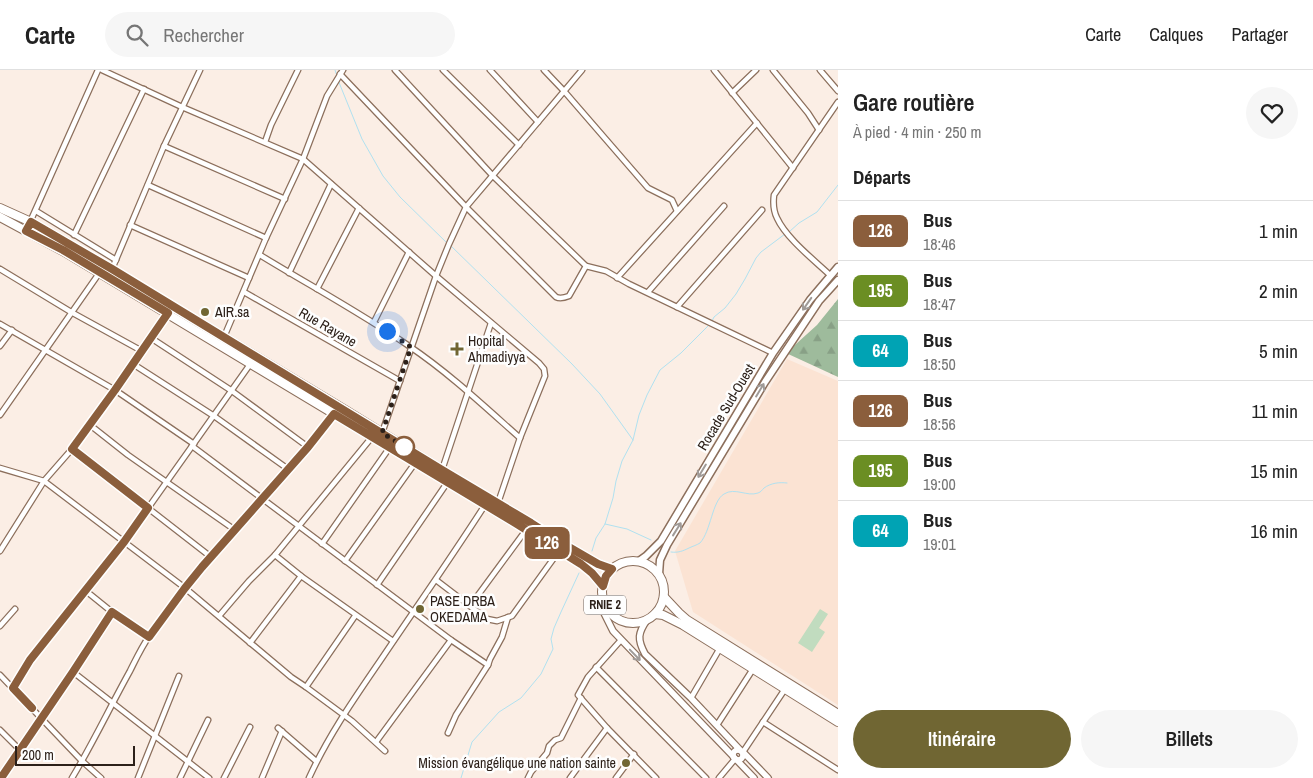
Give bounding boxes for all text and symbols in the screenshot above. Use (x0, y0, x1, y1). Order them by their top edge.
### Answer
search box (105, 12, 455, 57)
text: Carte (25, 19, 75, 51)
icon: search (123, 21, 151, 49)
text: Rechercher (163, 22, 244, 48)
text: Carte (1085, 22, 1121, 47)
text: Calques (1149, 22, 1203, 47)
text: Partager (1231, 22, 1288, 47)
text: Gare routière (853, 86, 974, 118)
button: heart (1246, 87, 1298, 139)
text: À pied · 4 min · 250 m (853, 121, 981, 143)
text: Départs (853, 164, 911, 190)
text: Bus (923, 207, 952, 233)
text: 126 (868, 218, 893, 243)
text: 1 min (1259, 218, 1298, 244)
text: 18:46 (923, 233, 956, 255)
text: Bus (923, 267, 952, 293)
text: 195 (868, 278, 893, 303)
text: 2 min (1259, 278, 1298, 304)
text: 18:47 (923, 293, 956, 315)
one-way arrow (802, 297, 812, 311)
place label: AIR.sa (214, 303, 250, 321)
street label: Rue Rayane (296, 303, 360, 351)
marker: AIR.sa (199, 306, 211, 318)
your location (375, 319, 400, 344)
text: Bus (923, 327, 952, 353)
place label: Hopital Ahmadiyya (467, 332, 526, 366)
text: 64 (872, 338, 889, 363)
text: 5 min (1259, 338, 1298, 364)
marker: Hopital Ahmadiyya (450, 342, 464, 356)
text: 18:50 (923, 353, 956, 375)
street label: Rocade Sud-Ouest (693, 361, 759, 453)
one-way arrow (756, 384, 766, 398)
text: Bus (923, 387, 952, 413)
text: 126 (868, 398, 893, 423)
text: 11 min (1252, 398, 1298, 424)
text: 18:56 (923, 413, 956, 435)
unlabelled marker (393, 436, 415, 458)
text: Bus (923, 447, 952, 473)
text: 195 (868, 458, 893, 483)
text: 15 min (1250, 458, 1298, 484)
one-way arrow (697, 464, 707, 478)
text: 19:00 (923, 473, 956, 495)
text: Bus (923, 507, 952, 533)
text: 64 (872, 518, 889, 543)
text: 16 min (1250, 518, 1298, 544)
one-way arrow (672, 523, 682, 537)
line badge: 126 (518, 527, 576, 559)
text: 126 (535, 530, 559, 555)
text: 19:01 (923, 533, 956, 555)
place label: PASE DRBA OKEDAMA (430, 592, 495, 626)
road number: RNIE 2 (584, 596, 626, 614)
marker: PASE DRBA OKEDAMA (414, 603, 426, 615)
one-way arrow (629, 648, 641, 661)
button: Itinéraire (853, 710, 1071, 768)
button: Billets (1081, 710, 1298, 768)
scale bar (15, 743, 135, 766)
text: 200 m (22, 746, 54, 764)
place label: Mission évangélique une nation sainte (418, 754, 616, 772)
marker: Mission évangélique une nation sainte (620, 757, 632, 769)

